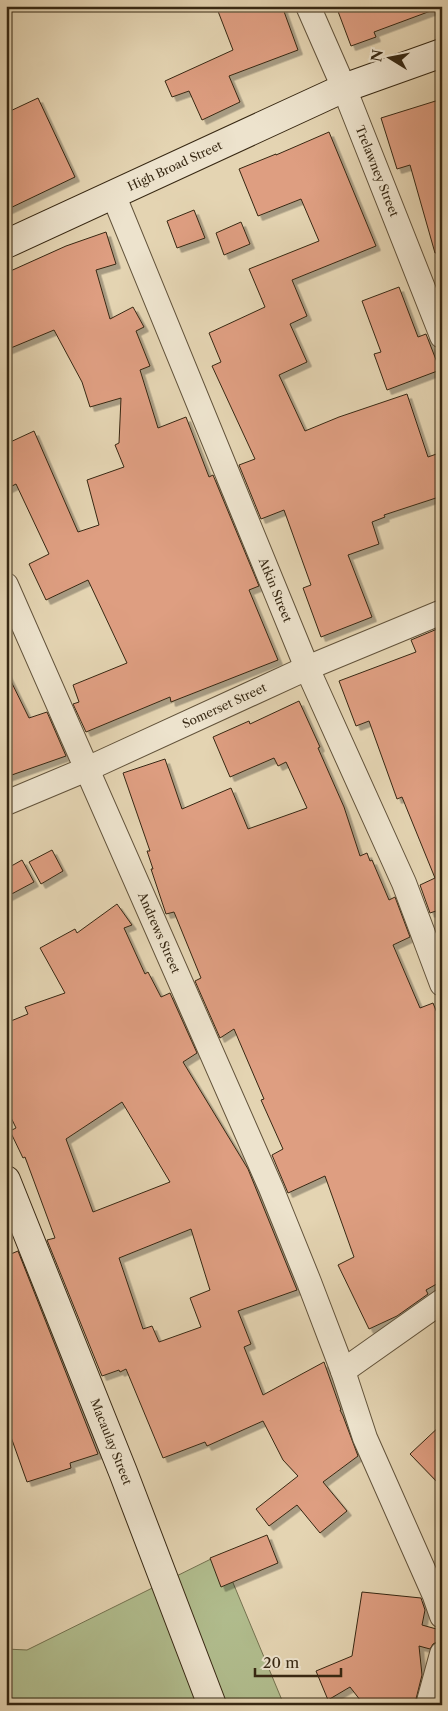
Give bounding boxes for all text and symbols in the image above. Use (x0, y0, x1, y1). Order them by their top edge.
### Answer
north arrow (366, 32, 416, 82)
text: N (367, 48, 387, 63)
street label: Trelawney Street (353, 123, 402, 220)
street label: High Broad Street (125, 137, 225, 194)
street label: Atkin Street (255, 554, 296, 625)
street label: Somerset Street (180, 679, 269, 731)
street label: Andrews Street (134, 889, 184, 976)
street label: Macaulay Street (87, 1396, 135, 1488)
scale bar (255, 1646, 342, 1678)
text: 20 m (263, 1653, 299, 1672)

